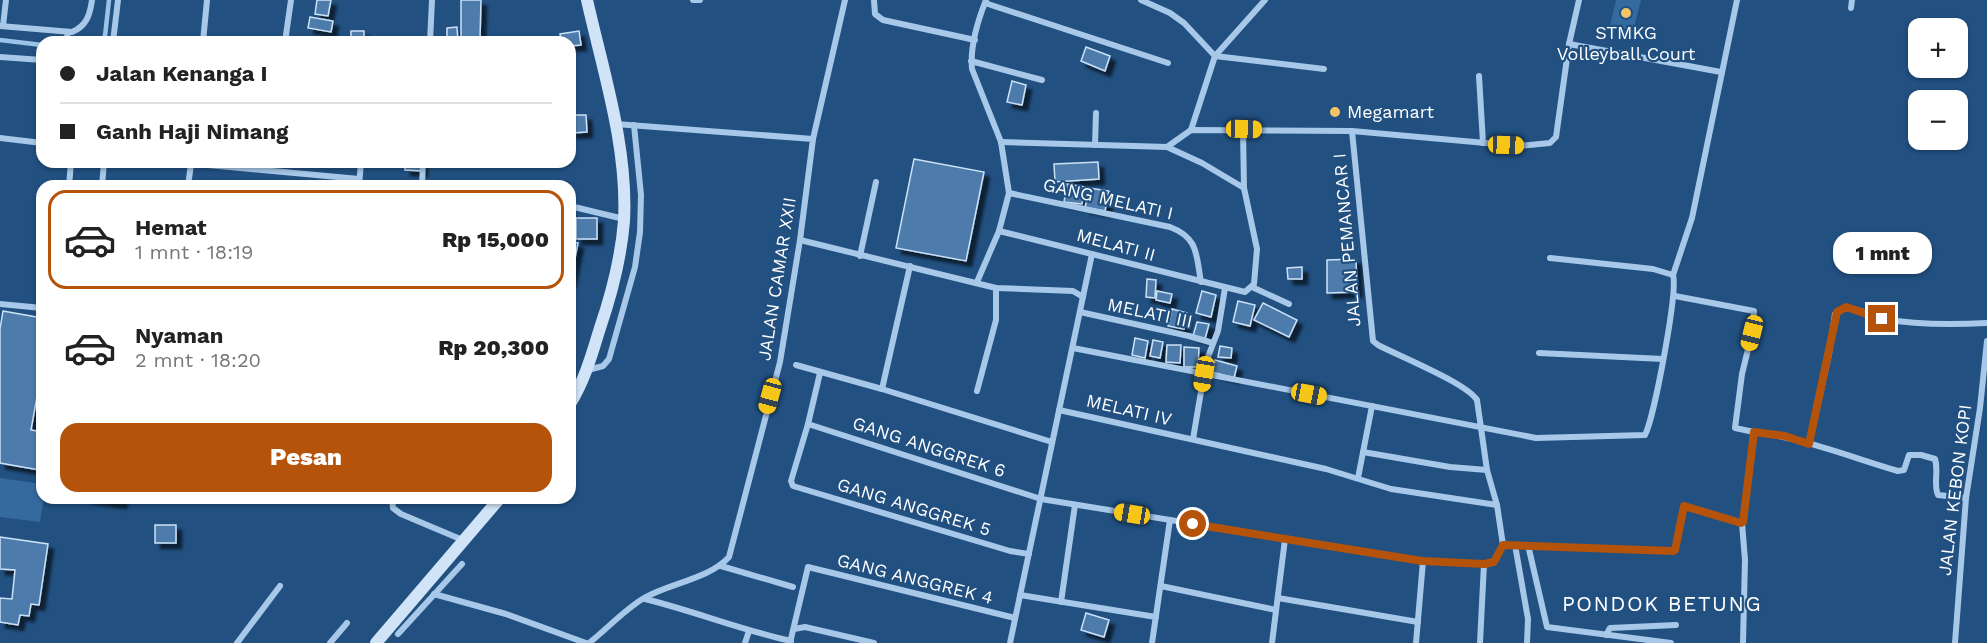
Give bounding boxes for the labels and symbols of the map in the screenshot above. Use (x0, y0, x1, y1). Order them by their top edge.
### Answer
marker: STMKG Volleyball Court (1619, 6, 1633, 20)
place label: STMKG Volleyball Court (1557, 22, 1696, 64)
place label: Megamart (1347, 101, 1435, 122)
marker: Megamart (1328, 105, 1342, 119)
car (1226, 120, 1262, 138)
car (1488, 135, 1524, 155)
street label: JALAN PEMANCAR I (1328, 152, 1365, 328)
street label: GANG MELATI I (1041, 173, 1175, 224)
street label: JALAN CAMAR XXII (753, 196, 800, 362)
street label: MELATI II (1074, 224, 1158, 265)
callout: 1 mnt (1832, 232, 1932, 274)
street label: MELATI III (1106, 293, 1194, 332)
route end (1868, 305, 1895, 332)
car (1739, 313, 1765, 353)
car (1192, 355, 1216, 393)
car (757, 376, 783, 416)
car (1290, 382, 1328, 406)
street label: MELATI IV (1084, 389, 1174, 430)
street label: JALAN KEBON KOPI (1934, 403, 1975, 577)
street label: GANG ANGGREK 6 (850, 412, 1008, 481)
street label: GANG ANGGREK 5 (835, 473, 993, 540)
car (1113, 502, 1151, 526)
route start (1179, 510, 1206, 537)
street label: GANG ANGGREK 4 (835, 549, 995, 608)
district label: PONDOK BETUNG (1562, 591, 1762, 616)

